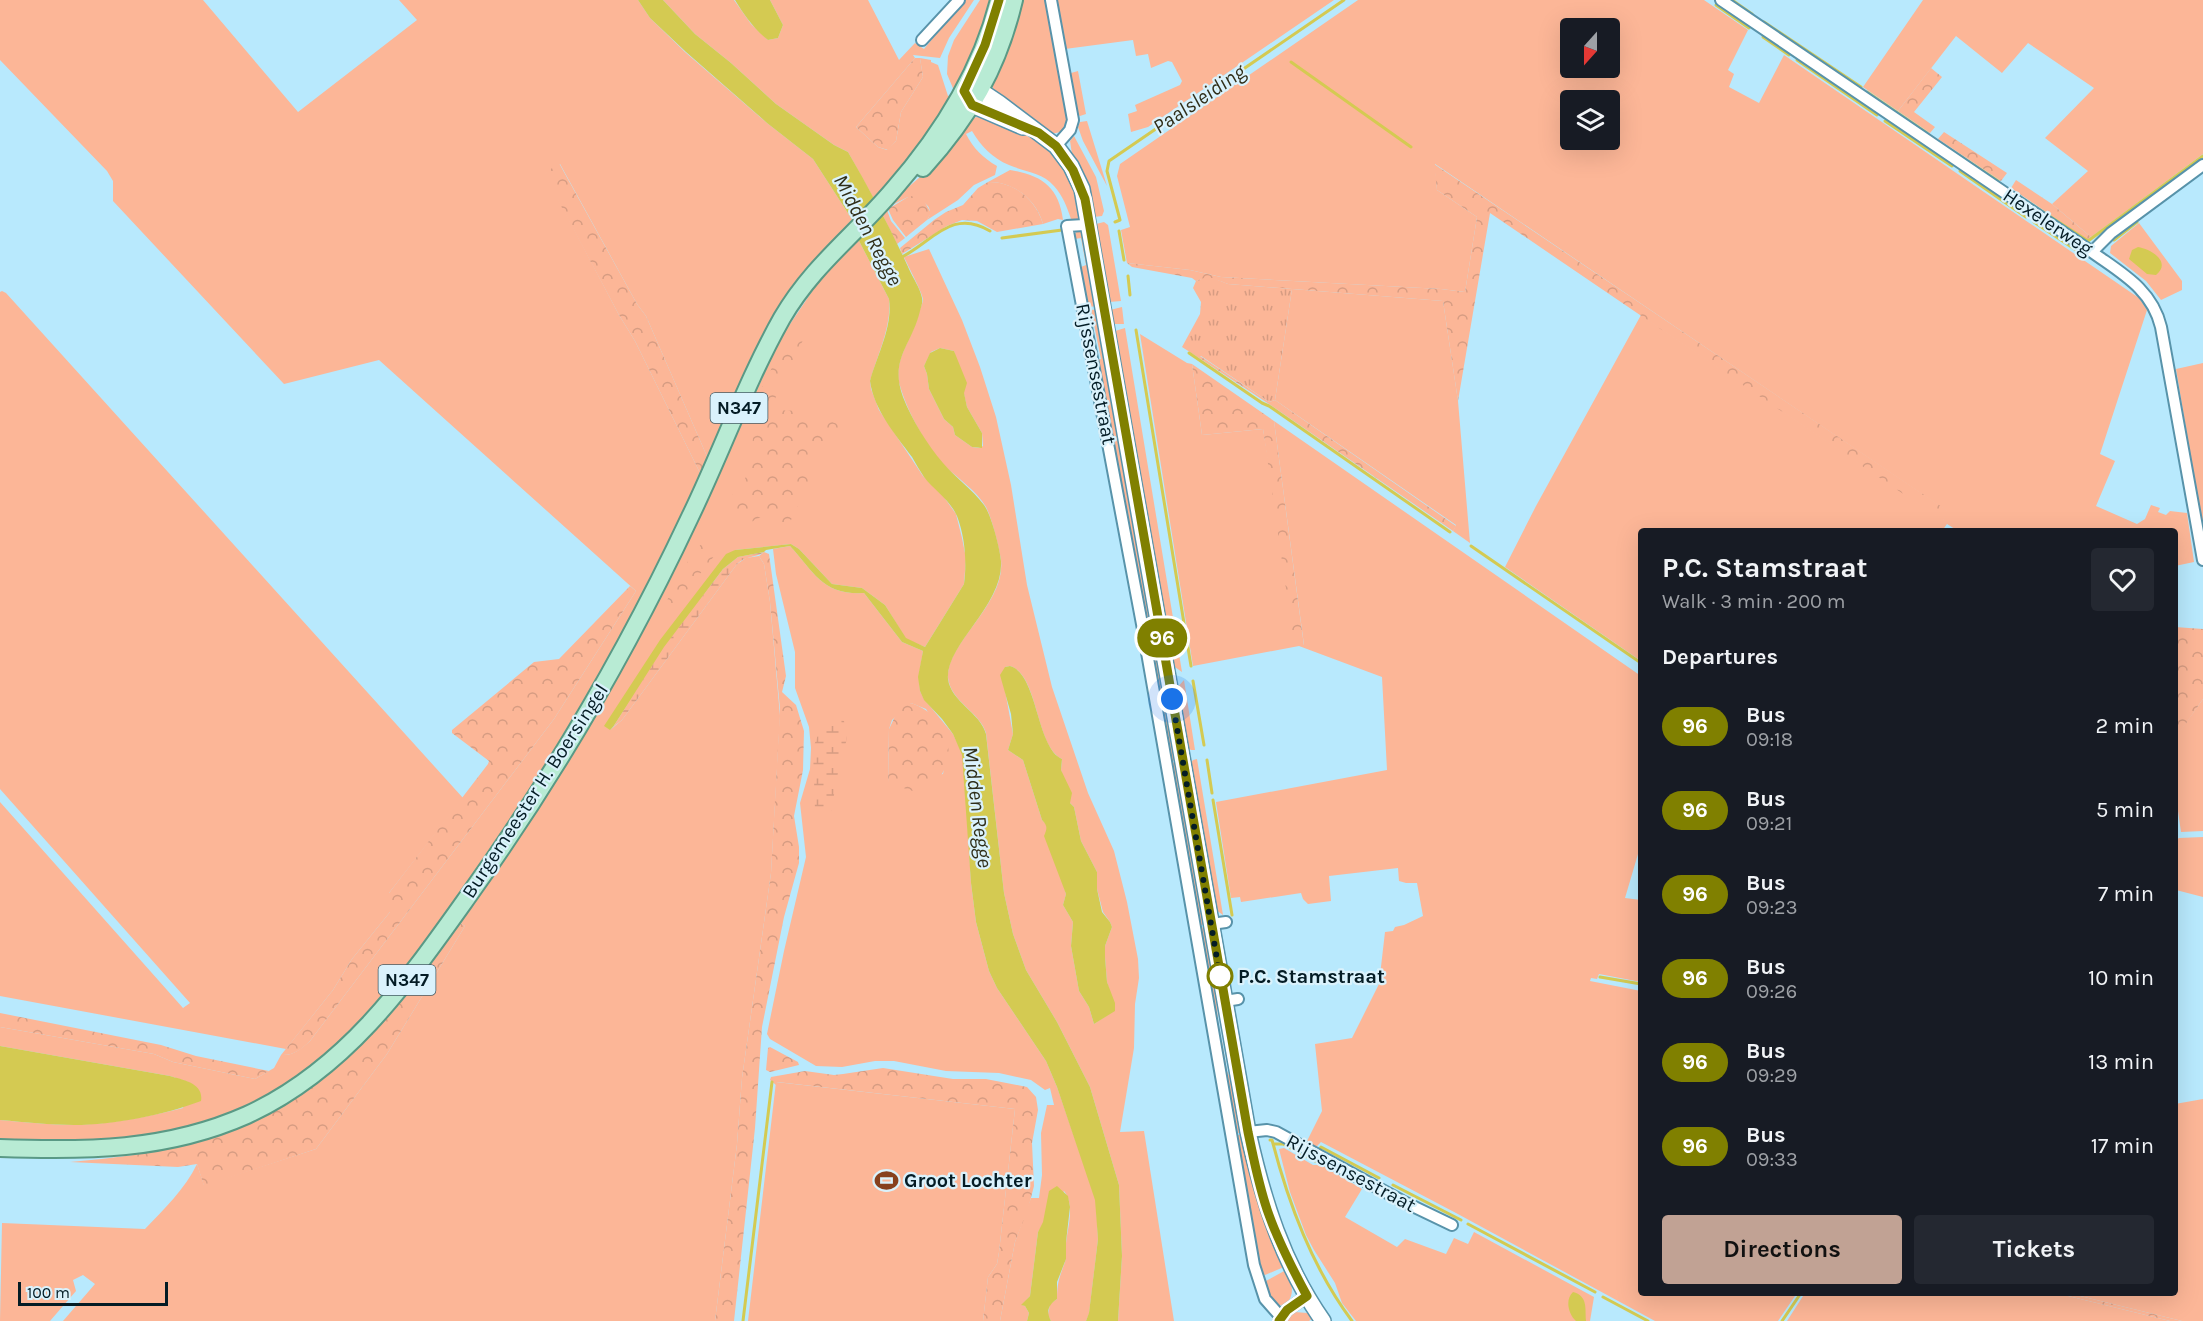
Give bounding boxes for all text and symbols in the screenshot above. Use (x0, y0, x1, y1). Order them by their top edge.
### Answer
north arrow (1560, 18, 1620, 78)
map controls (1560, 18, 1620, 150)
water label: Paalsleiding (1148, 59, 1251, 139)
button: layers (1560, 90, 1620, 150)
water label: Midden Regge (829, 170, 907, 290)
street label: Hexelerweg (1999, 184, 2097, 260)
street label: Rijssensestraat (1071, 301, 1121, 447)
road number: N347 (710, 393, 768, 423)
button: heart (2091, 548, 2154, 611)
text: P.C. Stamstraat (1662, 551, 1868, 584)
text: Walk · 3 min · 200 m (1662, 590, 1845, 613)
line badge: 96 (1135, 618, 1189, 658)
text: 96 (1149, 626, 1175, 650)
text: Departures (1662, 644, 1778, 670)
street label: Burgemeester H. Boersingel (457, 680, 613, 902)
your location (1157, 684, 1187, 714)
text: Bus (1746, 702, 1786, 728)
text: 2 min (2096, 713, 2154, 739)
text: 96 (1682, 714, 1708, 738)
text: 09:18 (1746, 728, 1793, 751)
water label: Midden Regge (959, 745, 997, 869)
text: Bus (1746, 786, 1786, 812)
text: 5 min (2096, 797, 2154, 823)
text: 96 (1682, 798, 1708, 822)
text: 09:21 (1746, 812, 1792, 835)
text: Bus (1746, 870, 1786, 896)
text: 7 min (2098, 881, 2154, 907)
text: 96 (1682, 882, 1708, 906)
text: 09:23 (1746, 896, 1797, 919)
text: Bus (1746, 954, 1786, 980)
marker: P.C. Stamstraat (1207, 963, 1233, 989)
road number: N347 (378, 965, 436, 995)
place label: P.C. Stamstraat (1238, 965, 1385, 988)
text: 10 min (2088, 965, 2154, 991)
text: 96 (1682, 966, 1708, 990)
text: 09:26 (1746, 980, 1797, 1003)
text: Bus (1746, 1038, 1786, 1064)
text: 13 min (2088, 1049, 2154, 1075)
text: 96 (1682, 1050, 1708, 1074)
text: 09:29 (1746, 1064, 1797, 1087)
text: Bus (1746, 1122, 1786, 1148)
street label: Rijssensestraat (1282, 1129, 1420, 1217)
text: 17 min (2091, 1133, 2154, 1159)
text: 96 (1682, 1134, 1708, 1158)
text: 09:33 (1746, 1148, 1798, 1171)
sports icon: Groot Lochter (873, 1167, 899, 1193)
place label: Groot Lochter (904, 1169, 1032, 1192)
button: Directions (1662, 1215, 1902, 1284)
button: Tickets (1914, 1215, 2154, 1284)
scale bar (18, 1279, 168, 1306)
text: 100 m (27, 1283, 70, 1302)

